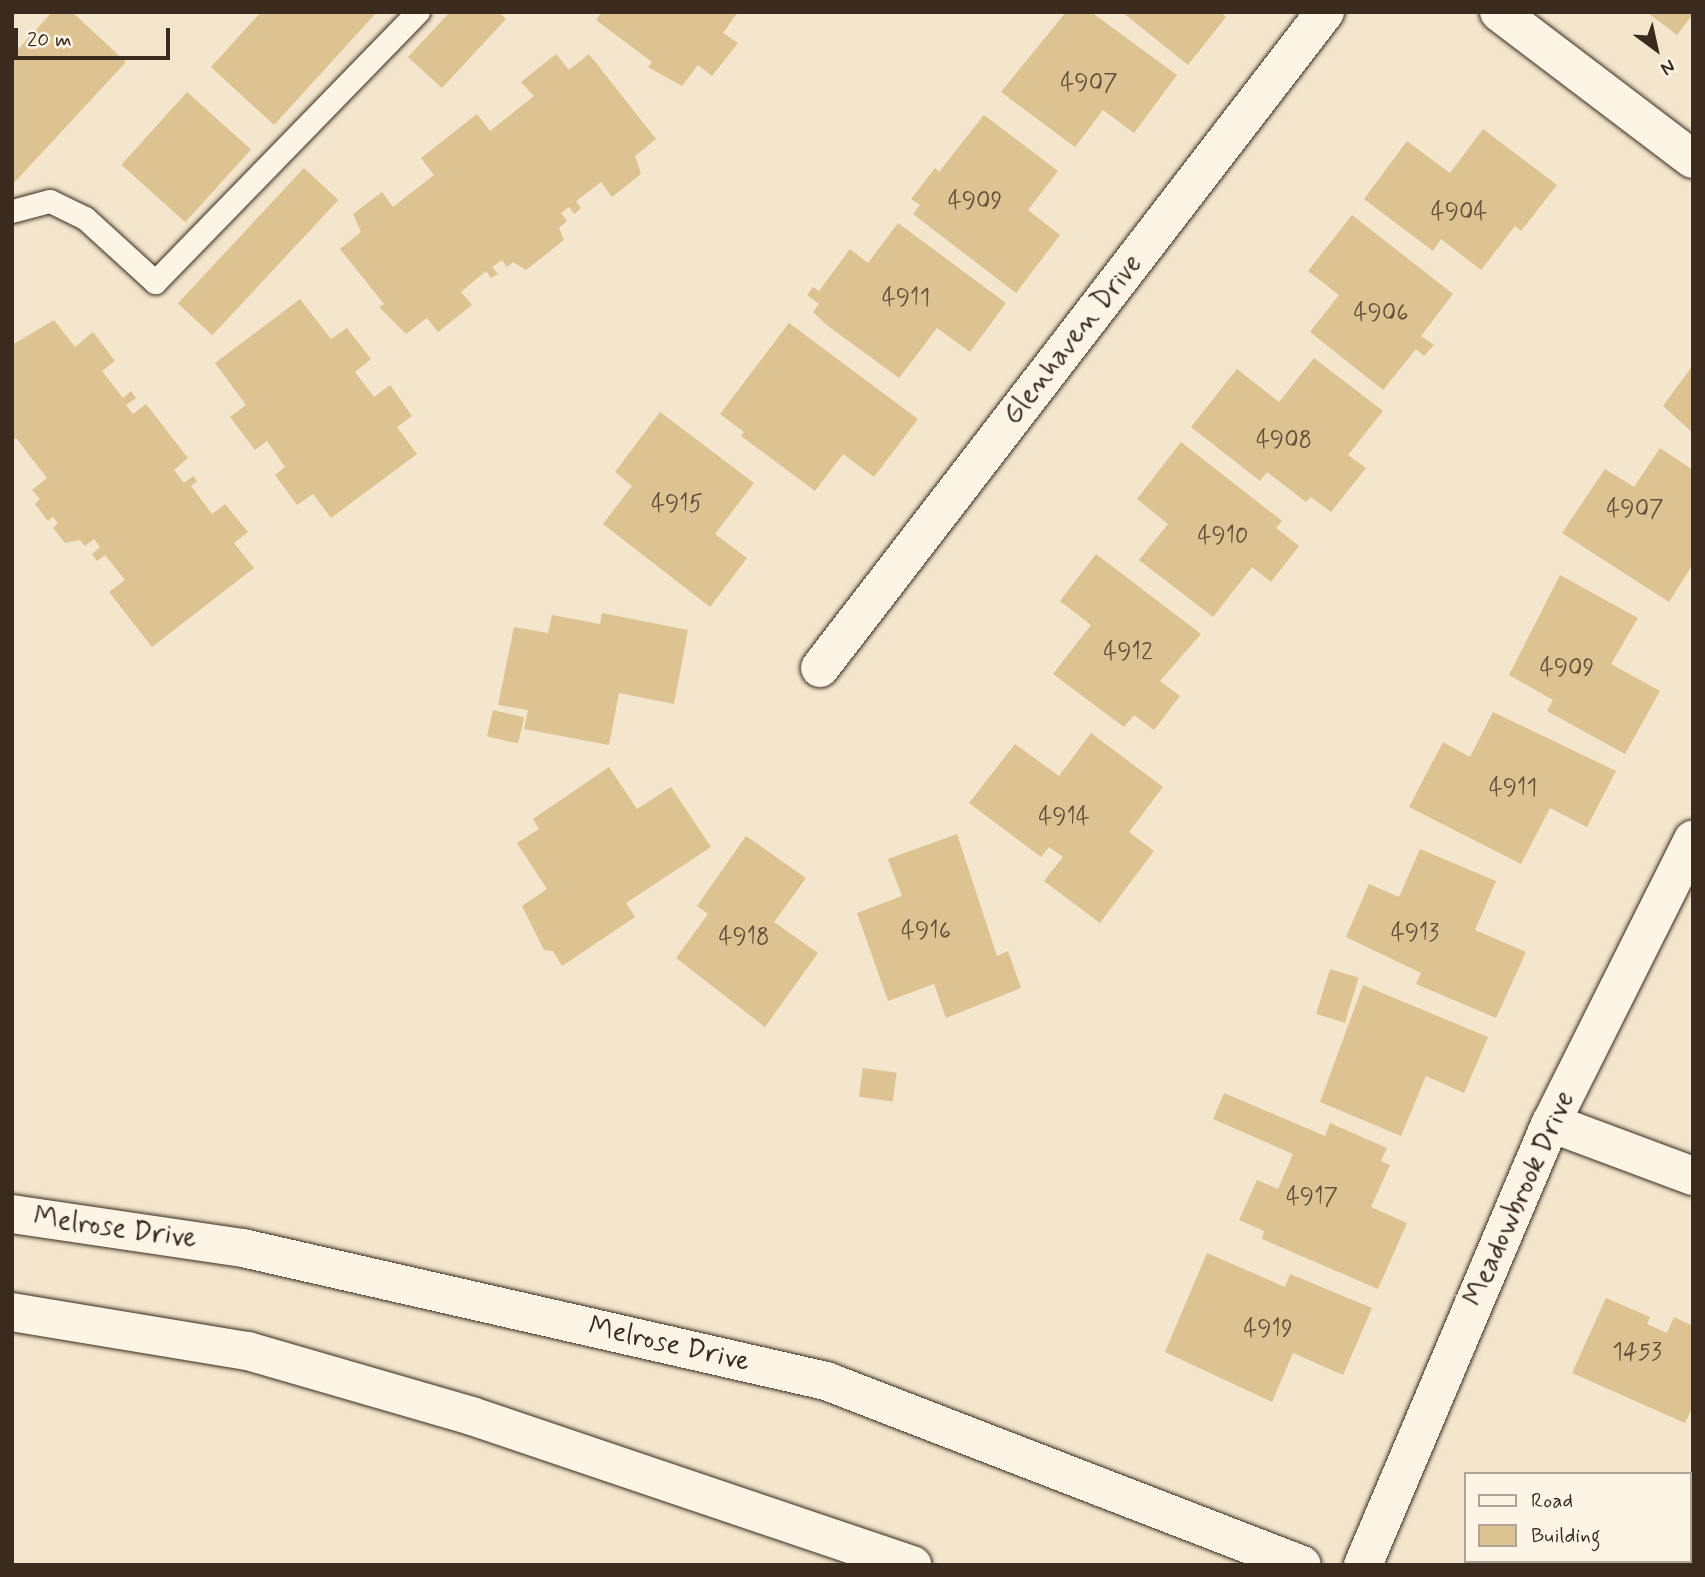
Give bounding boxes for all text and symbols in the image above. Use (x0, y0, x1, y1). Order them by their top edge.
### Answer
scale bar (18, 14, 173, 58)
north arrow (1621, 14, 1691, 84)
text: 20 m (27, 26, 72, 54)
text: N (1656, 53, 1680, 81)
house number: 4907 (1060, 70, 1118, 98)
house number: 4909 (948, 188, 1002, 216)
house number: 4904 (1431, 199, 1487, 227)
street label: Glenhaven Drive (996, 248, 1150, 432)
house number: 4911 (882, 285, 930, 313)
house number: 4906 (1354, 300, 1408, 328)
house number: 4908 (1256, 427, 1312, 455)
house number: 4915 (651, 491, 703, 519)
house number: 4907 (1606, 496, 1664, 524)
house number: 4910 (1197, 523, 1249, 551)
house number: 4912 (1103, 639, 1153, 667)
house number: 4909 (1540, 655, 1594, 683)
house number: 4911 (1489, 775, 1537, 803)
house number: 4914 (1038, 804, 1090, 832)
house number: 4916 (901, 918, 951, 946)
house number: 4913 (1391, 920, 1439, 948)
house number: 4918 (718, 924, 770, 952)
street label: Meadowbrook Drive (1458, 1087, 1582, 1311)
house number: 4917 (1286, 1184, 1338, 1212)
street label: Melrose Drive (32, 1201, 198, 1257)
street label: Melrose Drive (586, 1310, 752, 1380)
house number: 4919 (1243, 1316, 1293, 1344)
house number: 1453 (1612, 1339, 1662, 1367)
legend (1464, 1472, 1691, 1563)
text: Road (1531, 1487, 1573, 1515)
text: Building (1531, 1522, 1601, 1550)

